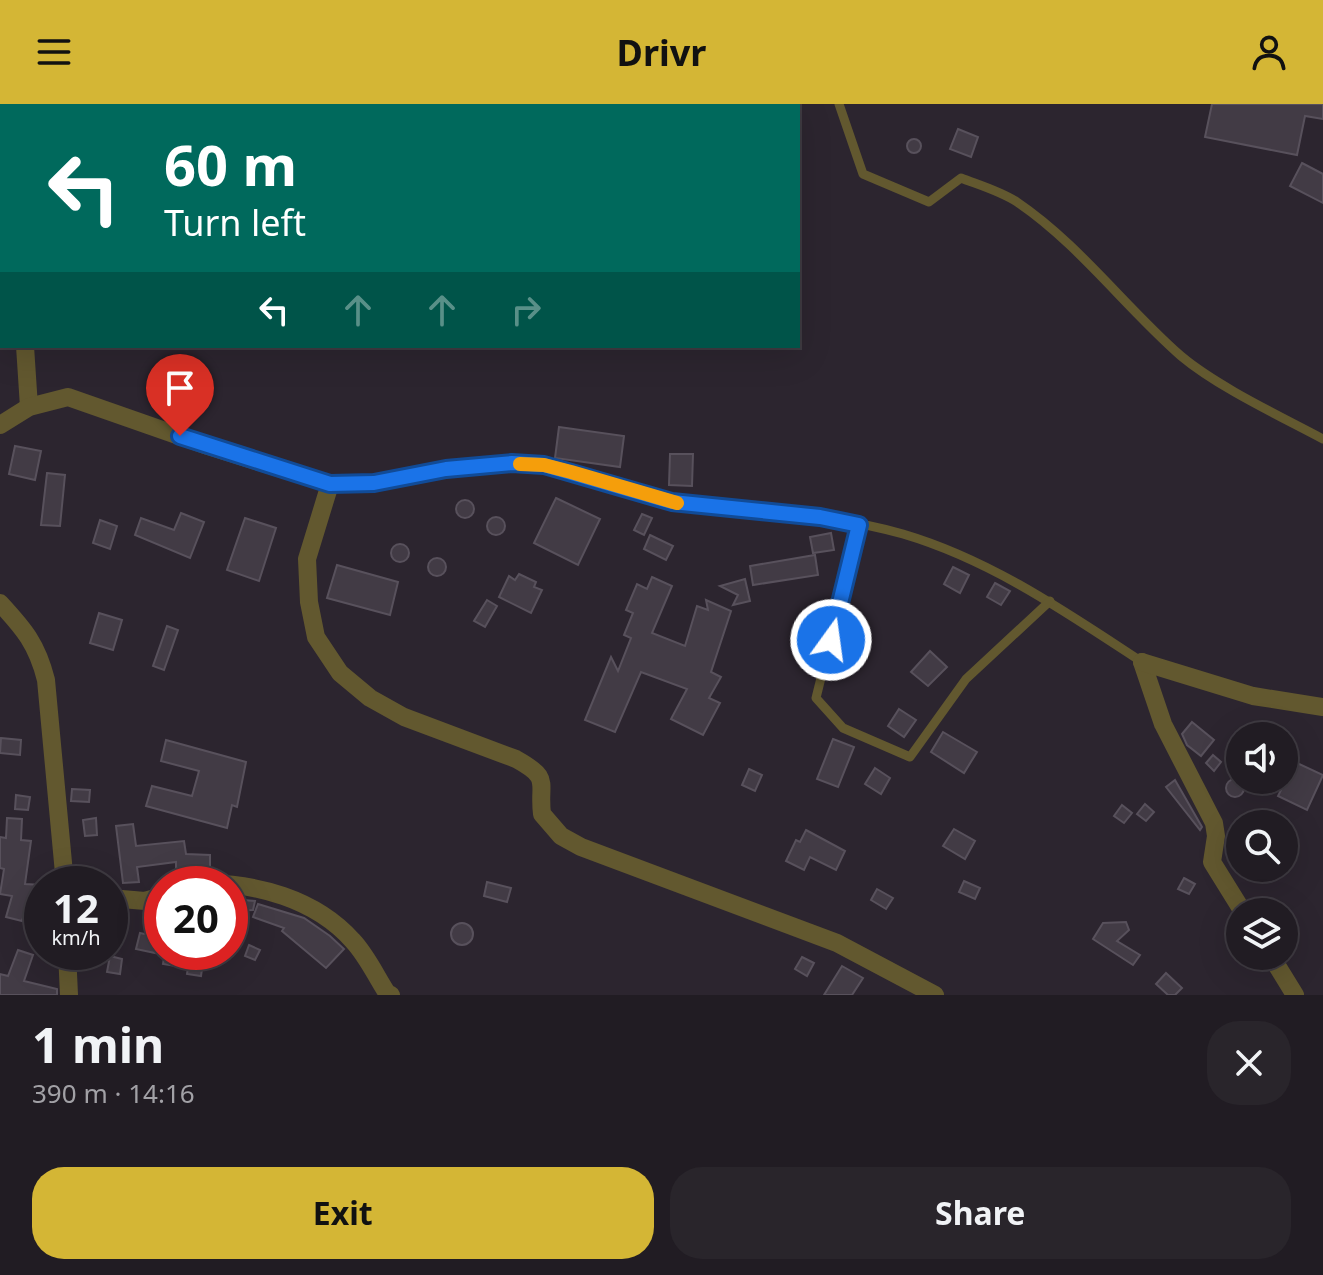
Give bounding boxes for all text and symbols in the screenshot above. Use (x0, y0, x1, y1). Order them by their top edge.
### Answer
text: Drivr (617, 28, 706, 77)
icon: menu (32, 30, 76, 74)
icon: person (1247, 30, 1291, 74)
text: 60 m (164, 126, 297, 202)
icon: left (32, 136, 136, 240)
text: Turn left (164, 198, 306, 247)
icon: left (252, 288, 296, 332)
icon: ahead (336, 288, 380, 332)
icon: ahead (420, 288, 464, 332)
icon: right (504, 288, 548, 332)
pin (146, 354, 214, 436)
icon: arrive (158, 366, 202, 410)
position arrow (789, 598, 873, 682)
map controls (1226, 722, 1298, 970)
button: sound (1226, 722, 1298, 794)
button: search (1226, 810, 1298, 882)
speed limit sign: 20 (144, 866, 248, 970)
text: 12 (53, 880, 99, 935)
button: layers (1226, 898, 1298, 970)
text: km/h (51, 924, 101, 951)
text: 1 min (32, 1012, 164, 1077)
button: close (1207, 1021, 1291, 1105)
text: 390 m · 14:16 (32, 1075, 195, 1111)
button: Exit (32, 1167, 654, 1259)
button: Share (670, 1167, 1291, 1259)

